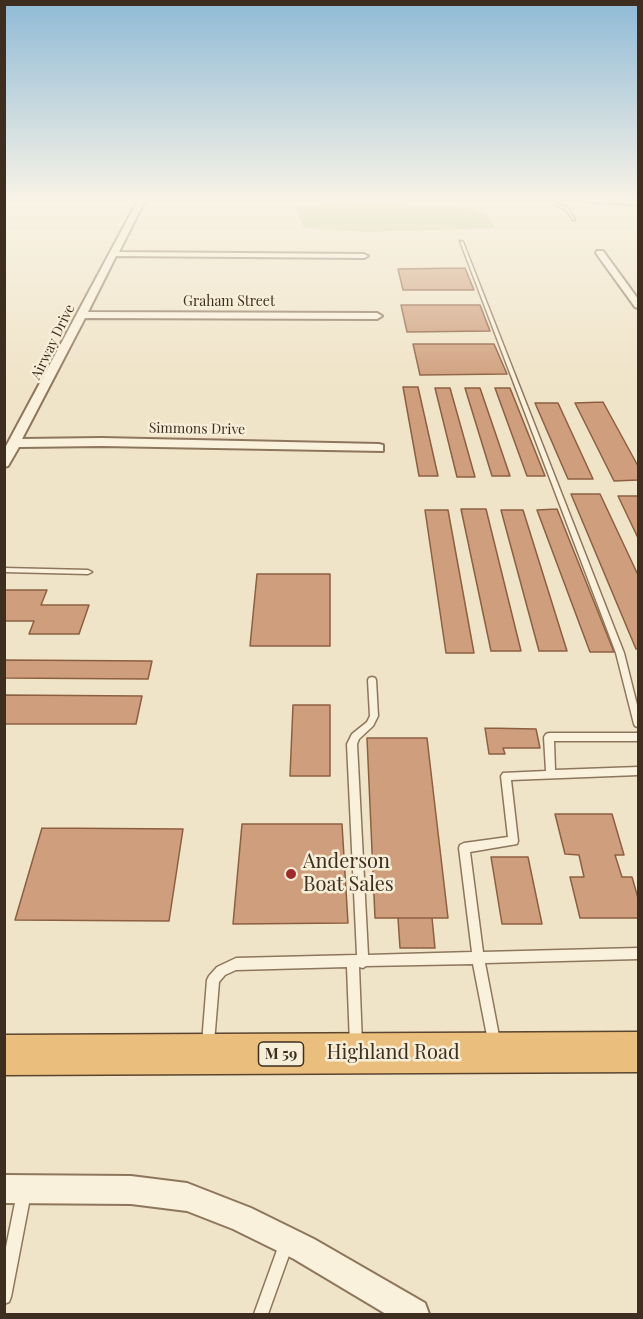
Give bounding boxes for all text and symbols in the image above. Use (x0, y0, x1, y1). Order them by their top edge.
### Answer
street label: Graham Street (183, 294, 275, 310)
street label: Airway Drive (28, 302, 78, 382)
street label: Simmons Drive (149, 420, 245, 438)
place label: Anderson Boat Sales (303, 850, 394, 897)
marker: Anderson Boat Sales (284, 867, 298, 881)
street label: Highland Road (326, 1041, 460, 1065)
road number: M 59 (258, 1042, 304, 1066)

